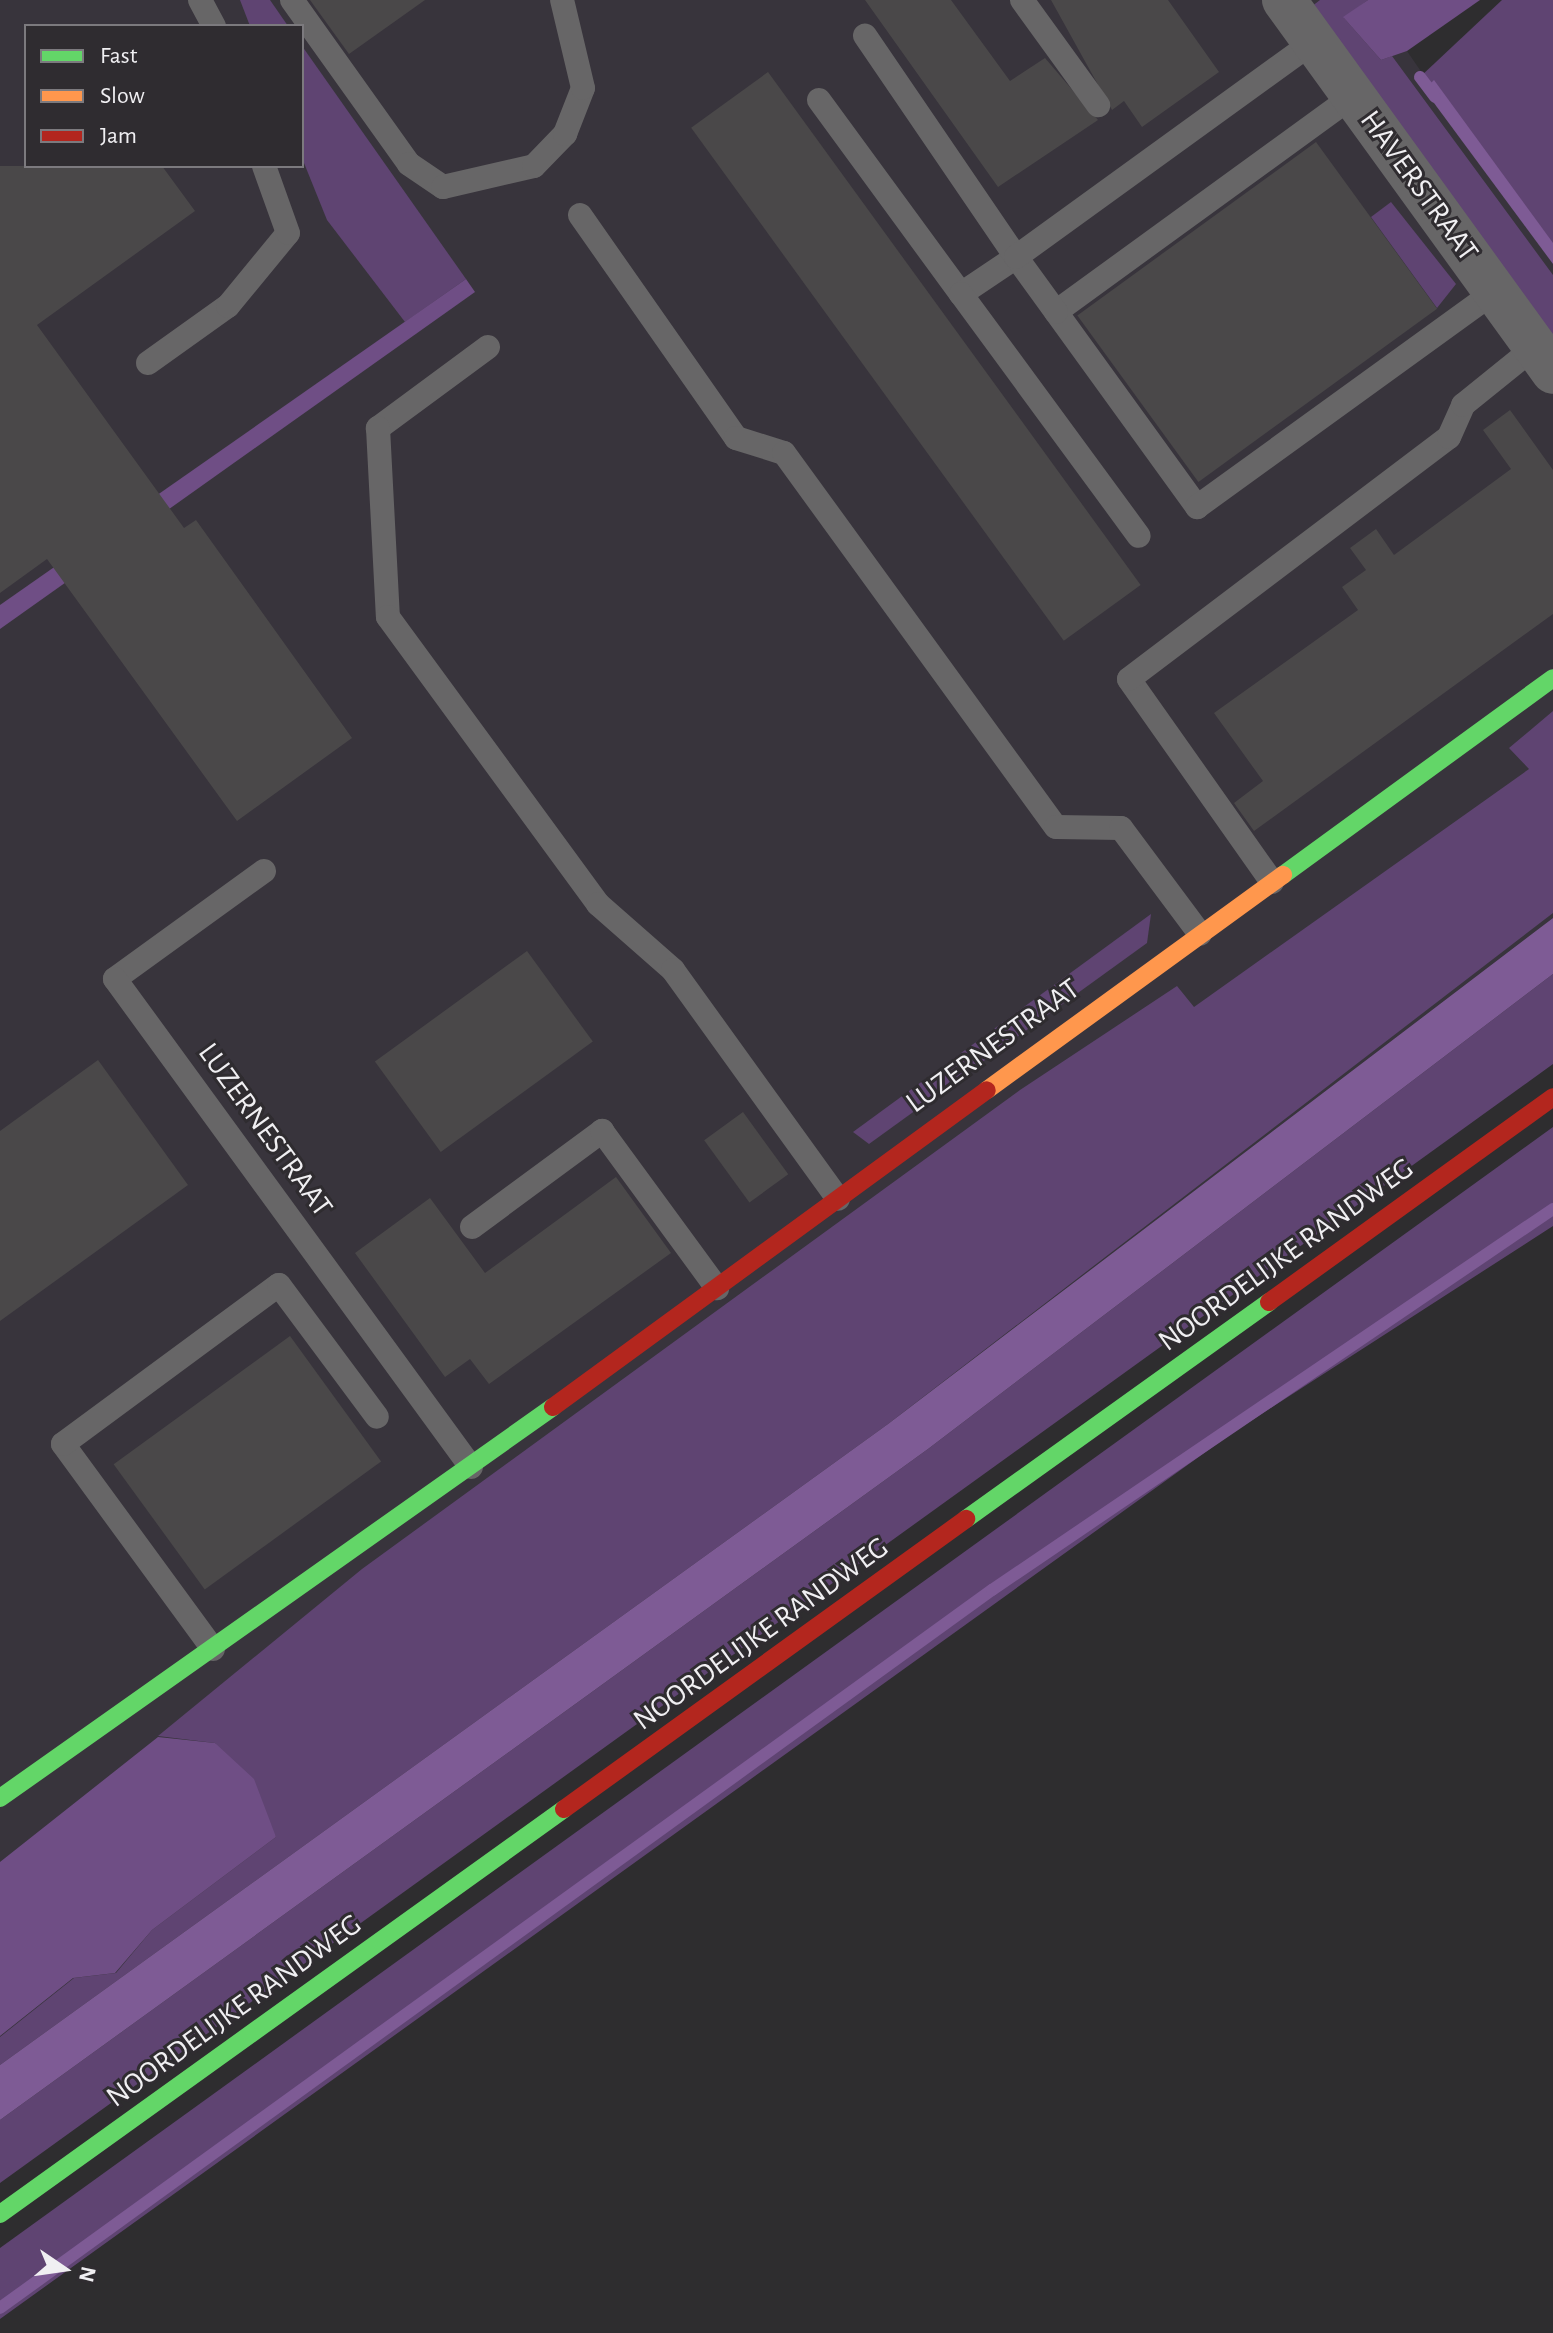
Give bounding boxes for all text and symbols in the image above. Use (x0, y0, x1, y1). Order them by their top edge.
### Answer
legend (24, 24, 304, 168)
text: Fast (100, 44, 137, 68)
text: Slow (100, 84, 145, 108)
street label: HAVERSTRAAT (1352, 103, 1486, 269)
text: Jam (100, 124, 137, 148)
street label: LUZERNESTRAAT (899, 971, 1087, 1121)
street label: LUZERNESTRAAT (190, 1036, 340, 1224)
street label: NOORDELIJKE RANDWEG (1151, 1150, 1421, 1360)
street label: NOORDELIJKE RANDWEG (626, 1529, 896, 1739)
street label: NOORDELIJKE RANDWEG (99, 1906, 369, 2116)
north arrow (24, 2229, 104, 2309)
text: N (75, 2264, 100, 2284)

